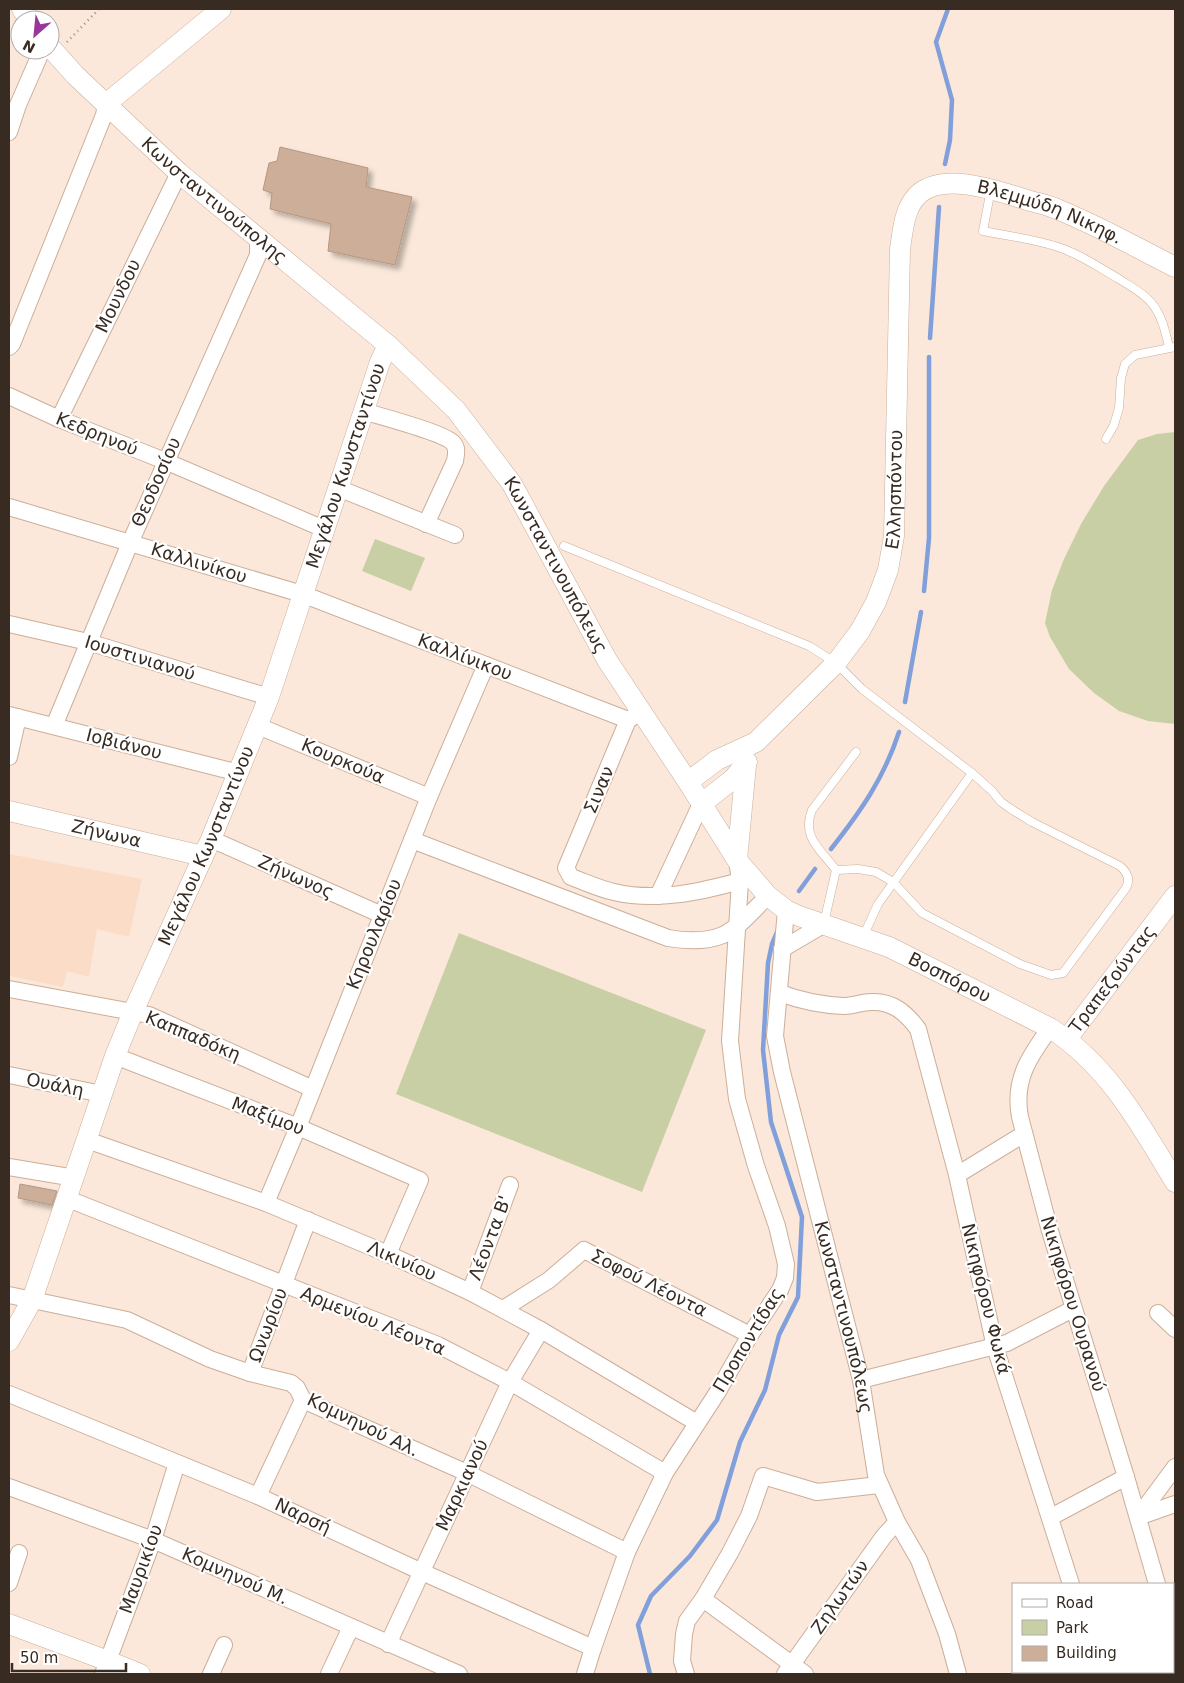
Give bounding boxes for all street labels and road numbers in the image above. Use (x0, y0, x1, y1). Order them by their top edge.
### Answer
street label: Κωνσταντινούπολης (138, 132, 291, 268)
street label: Βλεμμύδη Νικηφ. (975, 175, 1126, 248)
street label: Μουνδου (91, 255, 144, 336)
street label: Μεγάλου Κωνσταντίνου (301, 360, 389, 571)
street label: Κεδρηνού (53, 408, 141, 460)
street label: Ελλησπόντου (881, 430, 906, 551)
street label: Θεοδοσίου (126, 434, 185, 530)
street label: Κωνσταντινουπόλεως (500, 472, 612, 657)
street label: Καλλινίκου (149, 538, 250, 587)
street label: Καλλίνικου (415, 629, 515, 684)
street label: Ιουστινιανού (82, 631, 198, 684)
street label: Ιοβιάνου (84, 724, 164, 763)
street label: Κουρκούα (298, 734, 388, 788)
street label: Μεγάλου Κωνσταντίνου (153, 743, 258, 949)
street label: Σιναν (579, 763, 618, 817)
street label: Ζήνωνα (70, 815, 143, 851)
street label: Ζήνωνος (255, 851, 337, 903)
street label: Κηρουλαρίου (342, 875, 405, 992)
street label: Τραπεζούντας (1064, 921, 1159, 1038)
street label: Βοσπόρου (905, 947, 994, 1006)
street label: Καππαδόκη (142, 1006, 244, 1065)
street label: Ουάλη (24, 1068, 86, 1101)
street label: Μαξίμου (229, 1092, 308, 1139)
street label: Λέοντα Β' (464, 1193, 515, 1283)
street label: Νικηφόρου Ουρανού (1037, 1214, 1110, 1394)
street label: Κωνσταντινουπόλεως (811, 1219, 877, 1415)
street label: Νικηφόρου Φωκά (958, 1221, 1015, 1376)
street label: Λικινίου (365, 1236, 440, 1285)
street label: Σοφού Λέοντα (588, 1244, 711, 1321)
street label: Αρμενίου Λέοντα (298, 1282, 449, 1359)
street label: Προποντίδας (708, 1284, 787, 1396)
street label: Ωνωρίου (244, 1285, 291, 1365)
street label: Κομνηνού Αλ. (304, 1388, 422, 1461)
street label: Μαρκιανού (431, 1436, 492, 1534)
street label: Ναρσή (272, 1493, 335, 1538)
street label: Μαυρικίου (115, 1521, 166, 1616)
street label: Κομνηνού Μ. (179, 1543, 292, 1608)
street label: Ζηλωτών (806, 1556, 873, 1638)

